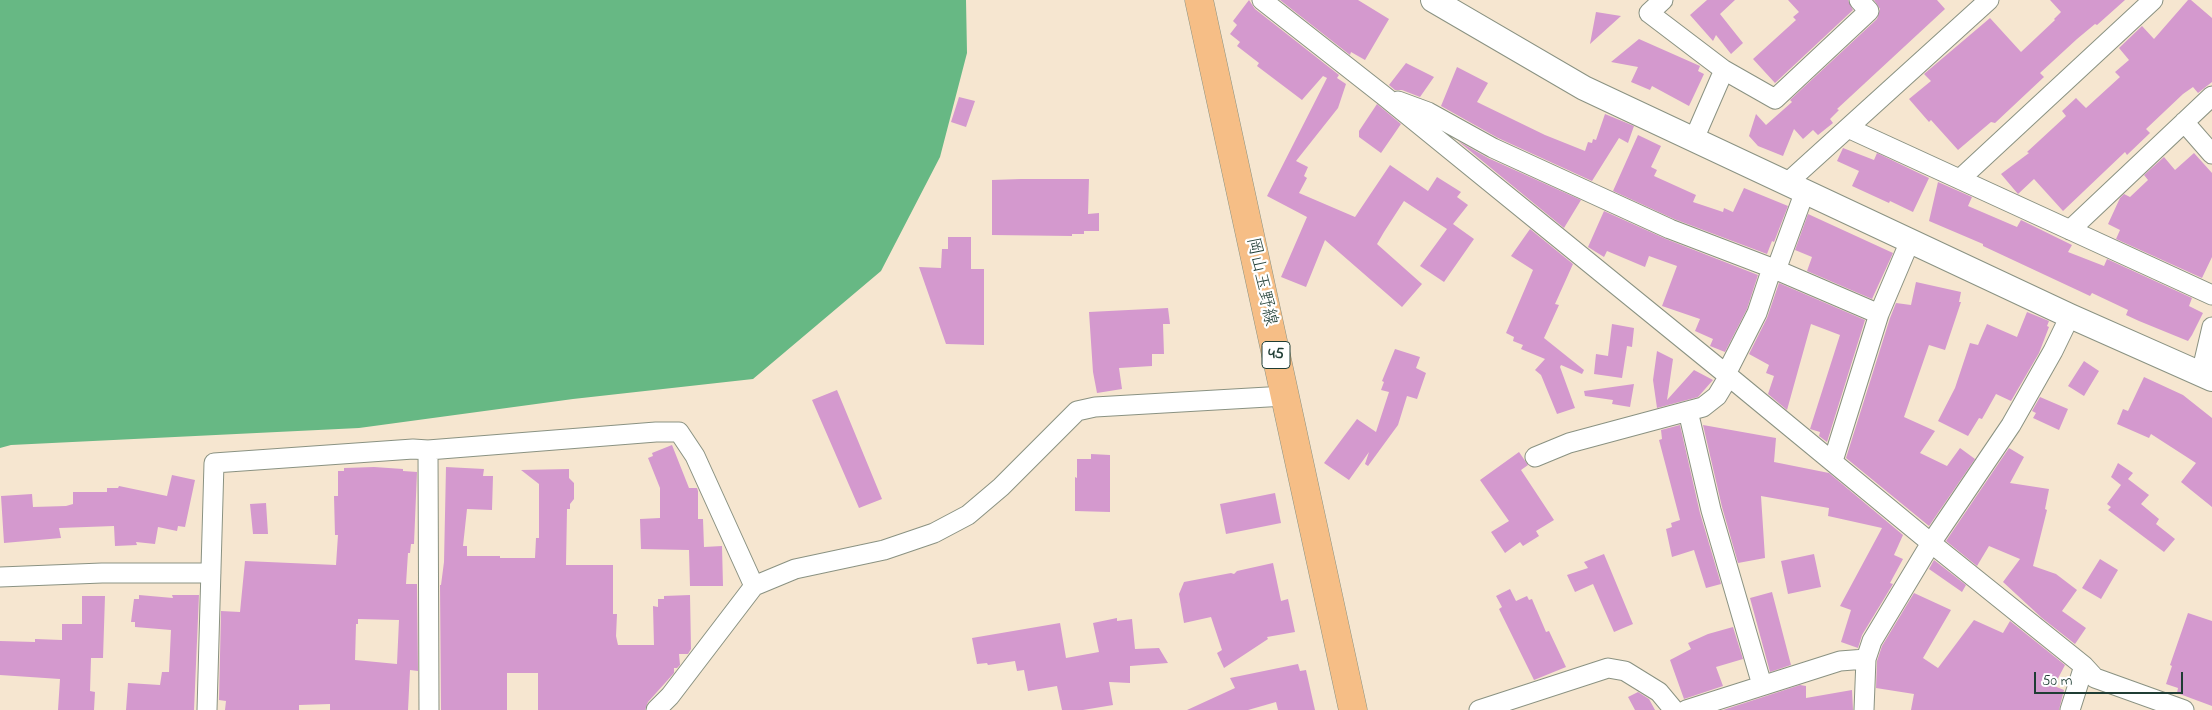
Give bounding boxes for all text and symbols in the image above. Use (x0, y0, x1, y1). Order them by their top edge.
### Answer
street label: 岡山玉野線 (1240, 236, 1280, 328)
road number: 45 (1262, 342, 1290, 368)
scale bar (2037, 662, 2186, 694)
text: 50 m (2042, 670, 2072, 692)

